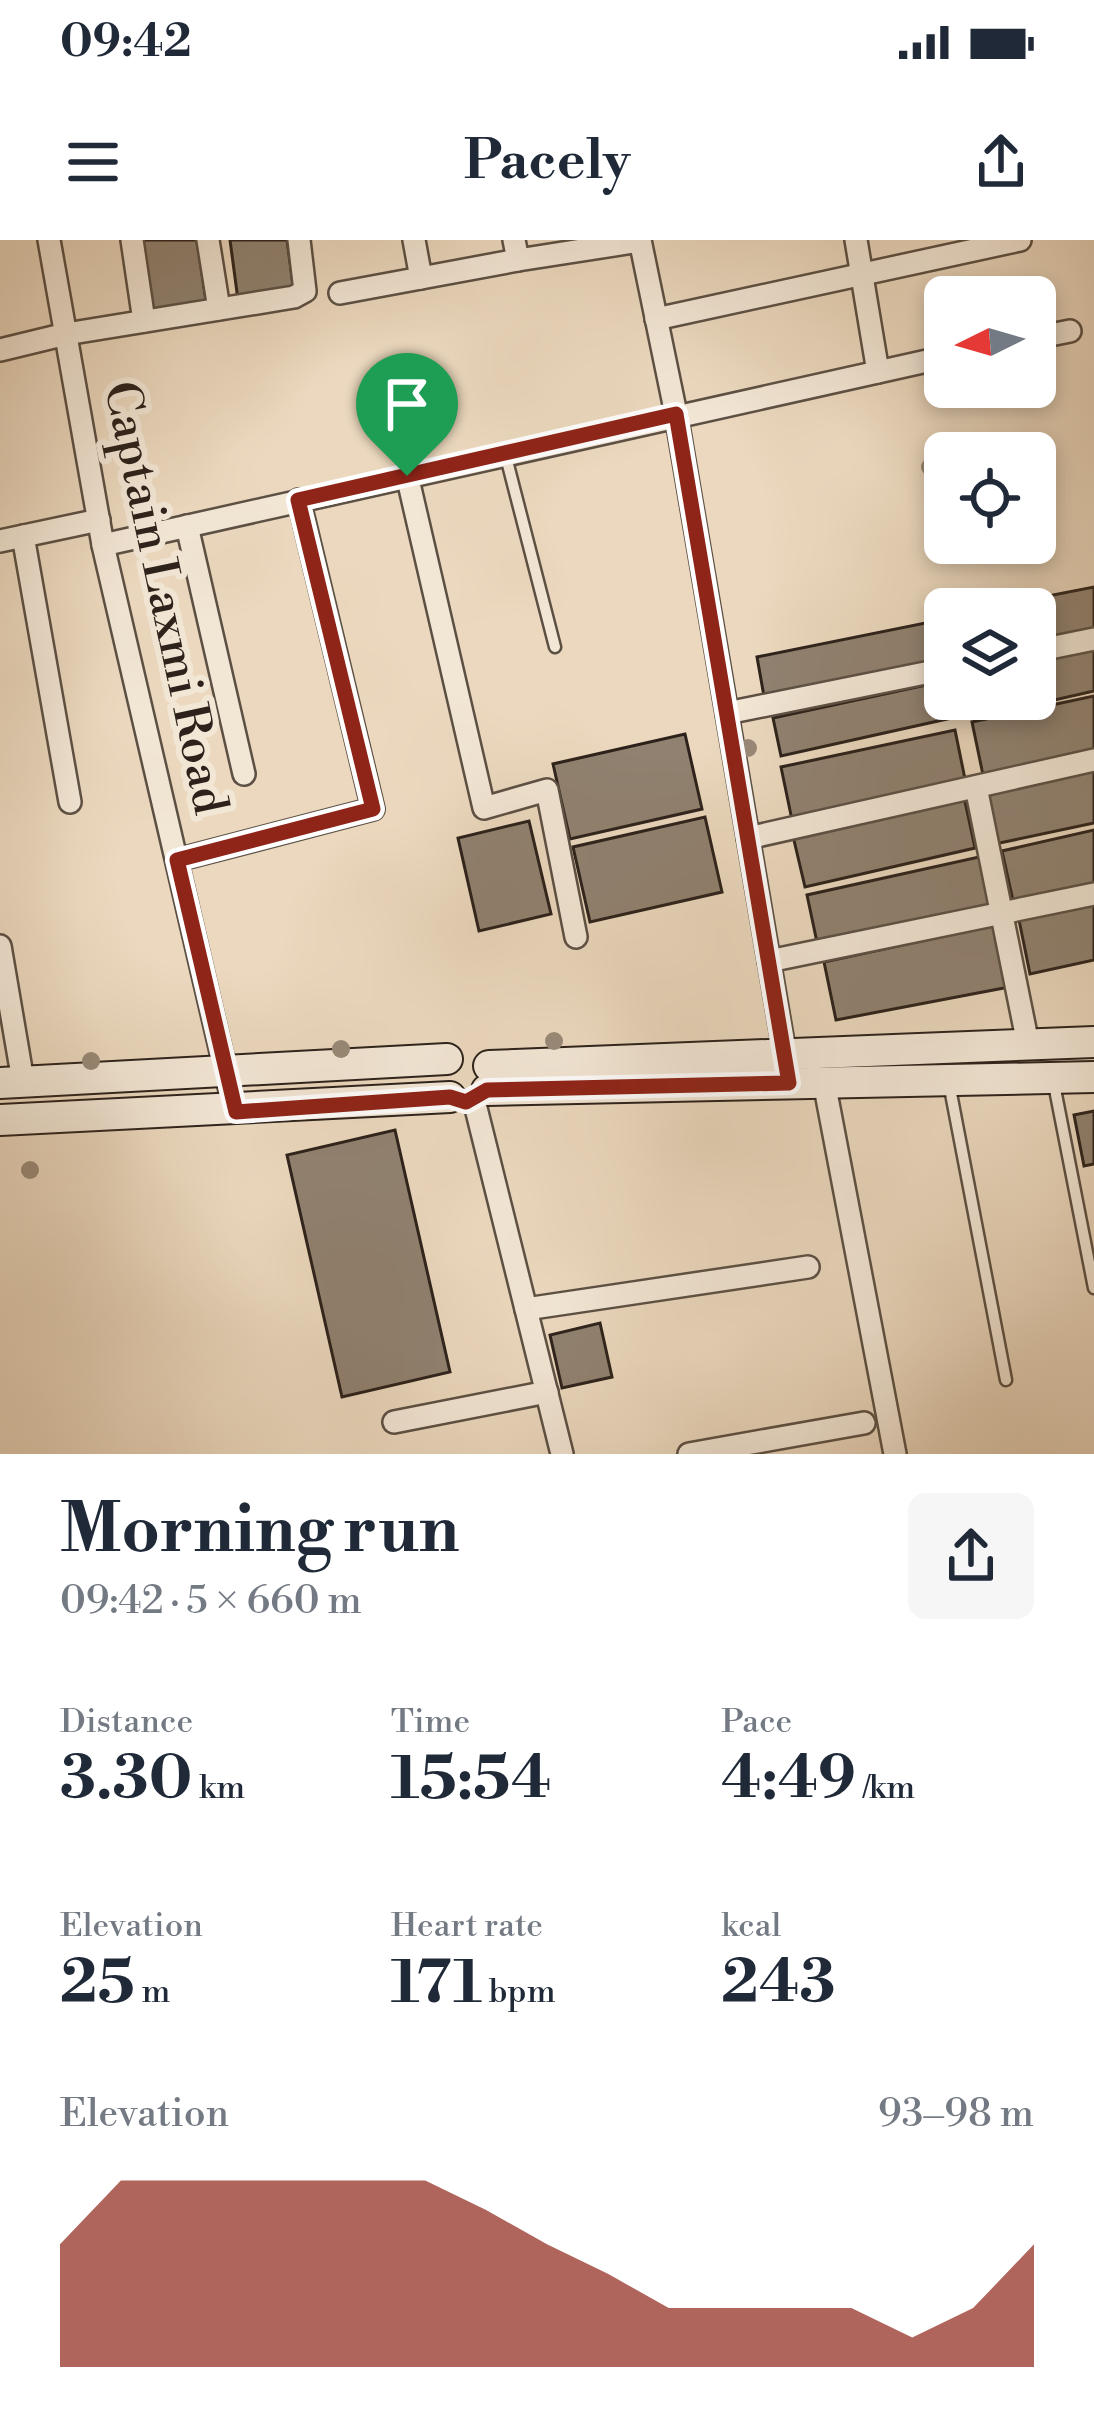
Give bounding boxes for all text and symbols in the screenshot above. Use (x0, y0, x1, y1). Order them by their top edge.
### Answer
text: 09:42 (60, 14, 192, 71)
text: Pacely (464, 128, 630, 196)
icon: menu (60, 129, 126, 195)
icon: share (968, 129, 1034, 195)
north arrow (924, 276, 1056, 408)
map controls (924, 276, 1056, 720)
pin (356, 353, 458, 476)
icon: arrive (374, 371, 440, 437)
street label: Captain Laxmi Road (89, 376, 239, 820)
button: locate (924, 432, 1056, 564)
button: layers (924, 588, 1056, 720)
text: Morning run (60, 1490, 459, 1573)
button: share (908, 1493, 1034, 1619)
text: 09:42 · 5 × 660 m (60, 1577, 362, 1626)
text: Distance (60, 1702, 193, 1743)
text: Time (391, 1702, 470, 1743)
text: Pace (721, 1702, 792, 1743)
text: 3.30 (60, 1743, 192, 1818)
text: 15:54 (391, 1743, 551, 1818)
text: 4:49 (721, 1743, 856, 1818)
text: km (192, 1768, 245, 1809)
text: /km (856, 1768, 915, 1809)
text: Elevation (60, 1906, 203, 1947)
text: Heart rate (391, 1906, 543, 1947)
text: kcal (721, 1906, 781, 1947)
text: 25 (60, 1947, 135, 2022)
text: 171 (391, 1947, 482, 2022)
text: 243 (721, 1947, 836, 2022)
text: m (135, 1972, 170, 2013)
text: bpm (482, 1972, 556, 2013)
text: Elevation (60, 2090, 229, 2139)
text: 93–98 m (878, 2090, 1034, 2139)

